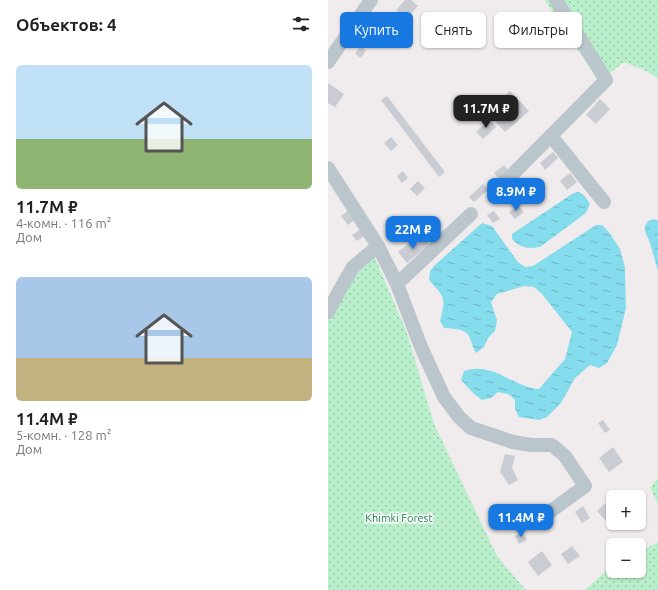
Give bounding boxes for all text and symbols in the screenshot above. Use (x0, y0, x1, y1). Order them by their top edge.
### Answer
chip: Купить (340, 12, 413, 48)
chip: Снять (421, 12, 486, 48)
chip: Фильтры (494, 12, 582, 48)
icon: filters (290, 13, 312, 35)
text: Объектов: 4 (16, 15, 116, 34)
icon: home (128, 91, 200, 163)
pin: 11.7M ₽ (449, 95, 523, 129)
text: 11.7M ₽ (462, 101, 510, 115)
pin: 8.9M ₽ (483, 178, 549, 212)
text: 8.9M ₽ (496, 184, 536, 198)
text: 11.7M ₽ (16, 197, 78, 216)
text: 4-комн. · 116 m² (16, 216, 111, 230)
pin: 22M ₽ (385, 216, 441, 250)
text: 22M ₽ (395, 222, 431, 236)
text: Дом (16, 230, 42, 244)
icon: home (128, 303, 200, 375)
text: 11.4M ₽ (16, 409, 78, 428)
text: 5-комн. · 128 m² (16, 428, 111, 442)
text: Дом (16, 442, 42, 456)
map controls (606, 490, 646, 578)
button: + (606, 490, 646, 530)
pin: 11.4M ₽ (484, 504, 558, 538)
text: 11.4M ₽ (497, 510, 545, 524)
park label: Khimki Forest (365, 512, 433, 524)
button: − (606, 538, 646, 578)

